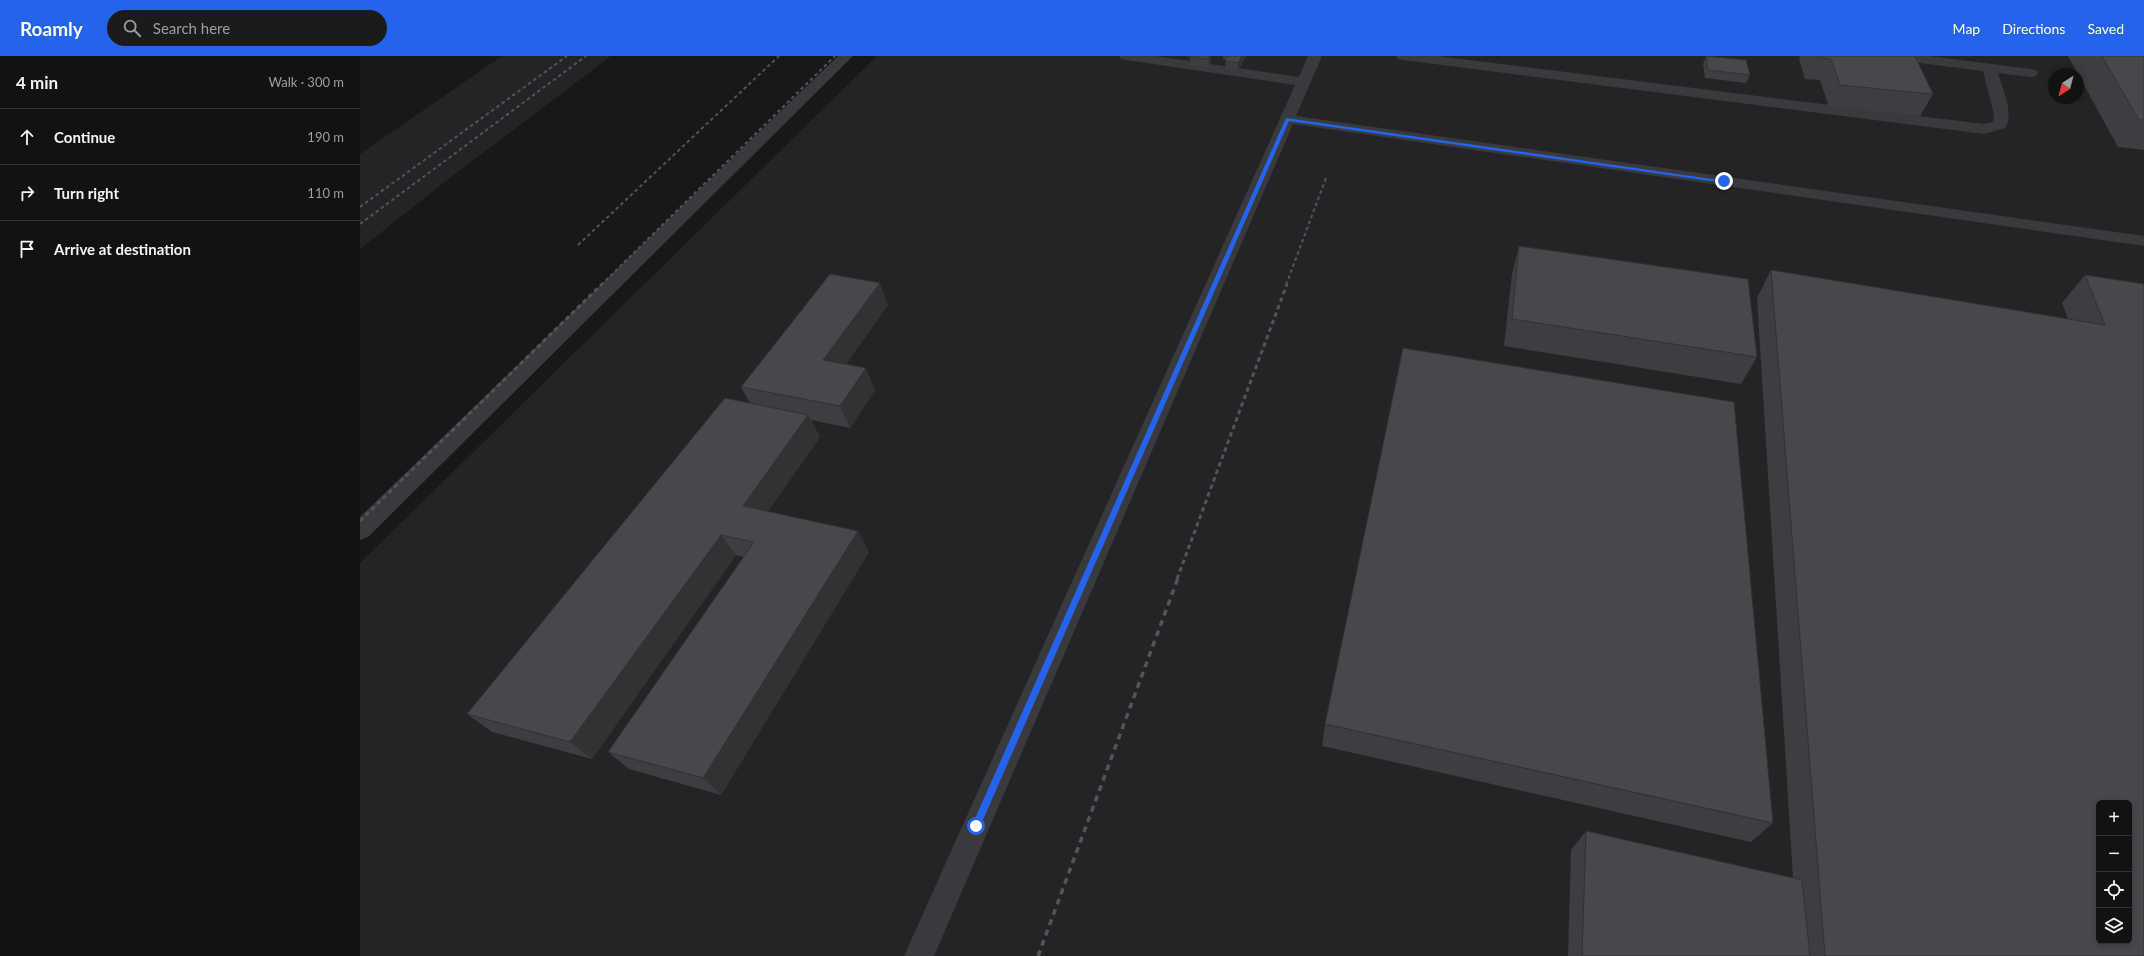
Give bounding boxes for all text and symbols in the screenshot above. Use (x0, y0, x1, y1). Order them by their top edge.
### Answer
search box (107, 10, 387, 46)
text: Roamly (20, 17, 83, 40)
icon: search (121, 17, 143, 39)
text: Search here (153, 19, 230, 37)
text: Map (1953, 20, 1980, 37)
text: Directions (2002, 20, 2065, 37)
text: Saved (2087, 20, 2124, 37)
north arrow (2048, 68, 2084, 104)
text: 4 min (16, 72, 58, 93)
text: Walk · 300 m (268, 74, 344, 90)
icon: ahead (16, 126, 38, 148)
text: Continue (54, 128, 115, 146)
text: 190 m (307, 129, 344, 145)
route end (1715, 172, 1733, 190)
icon: right (16, 182, 38, 204)
text: Turn right (54, 184, 119, 202)
text: 110 m (307, 185, 344, 201)
icon: arrive (16, 238, 38, 260)
text: Arrive at destination (54, 240, 191, 258)
map controls (2096, 800, 2132, 944)
button: + (2096, 800, 2132, 836)
route start (967, 817, 985, 835)
button: − (2096, 836, 2132, 872)
button: locate (2096, 872, 2132, 908)
button: layers (2096, 908, 2132, 944)

